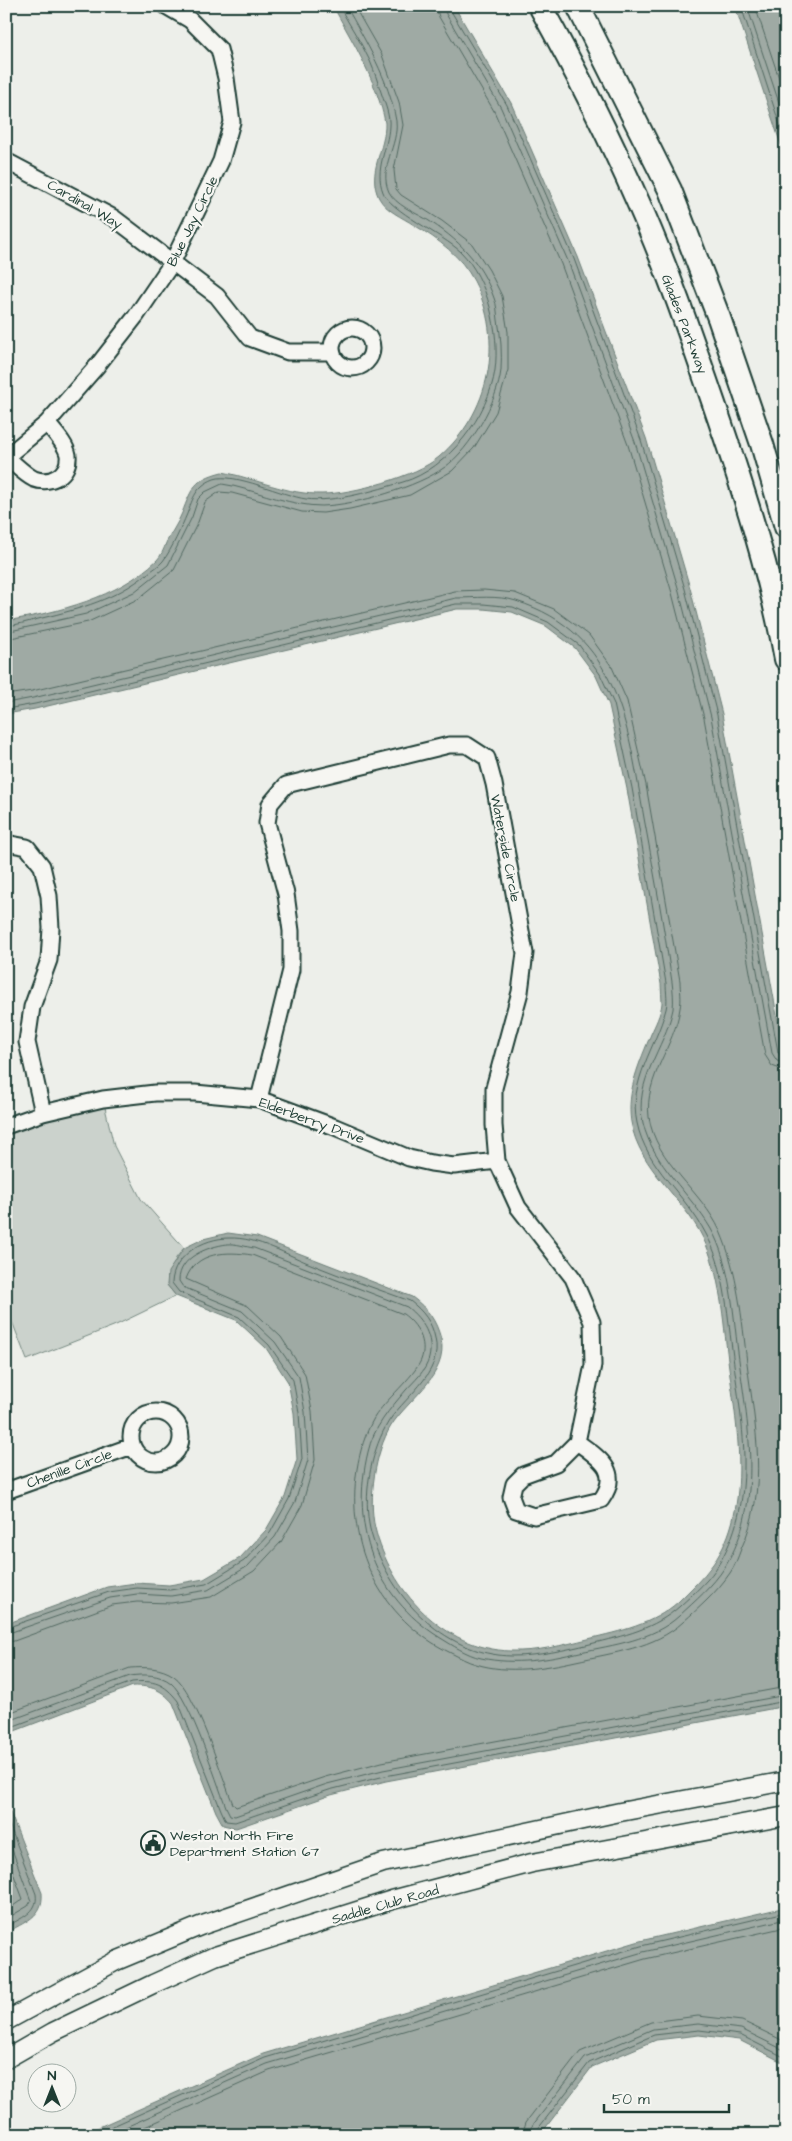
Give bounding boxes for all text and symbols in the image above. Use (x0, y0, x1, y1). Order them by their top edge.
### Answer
street label: Blue Jay Circle (162, 172, 224, 270)
street label: Cardinal Way (43, 175, 126, 235)
street label: Glades Parkway (656, 272, 712, 377)
street label: Waterside Circle (485, 793, 525, 904)
street label: Elderberry Drive (256, 1093, 368, 1149)
street label: Chenille Circle (24, 1444, 115, 1494)
place label: Weston North Fire Department Station 67 (170, 1826, 320, 1862)
public building icon: Weston North Fire Department Station 67 (140, 1830, 166, 1856)
street label: Saddle Club Road (329, 1880, 441, 1930)
north arrow (28, 2064, 78, 2114)
text: N (48, 2066, 57, 2086)
scale bar (604, 2081, 730, 2113)
text: 50 m (612, 2089, 650, 2110)

